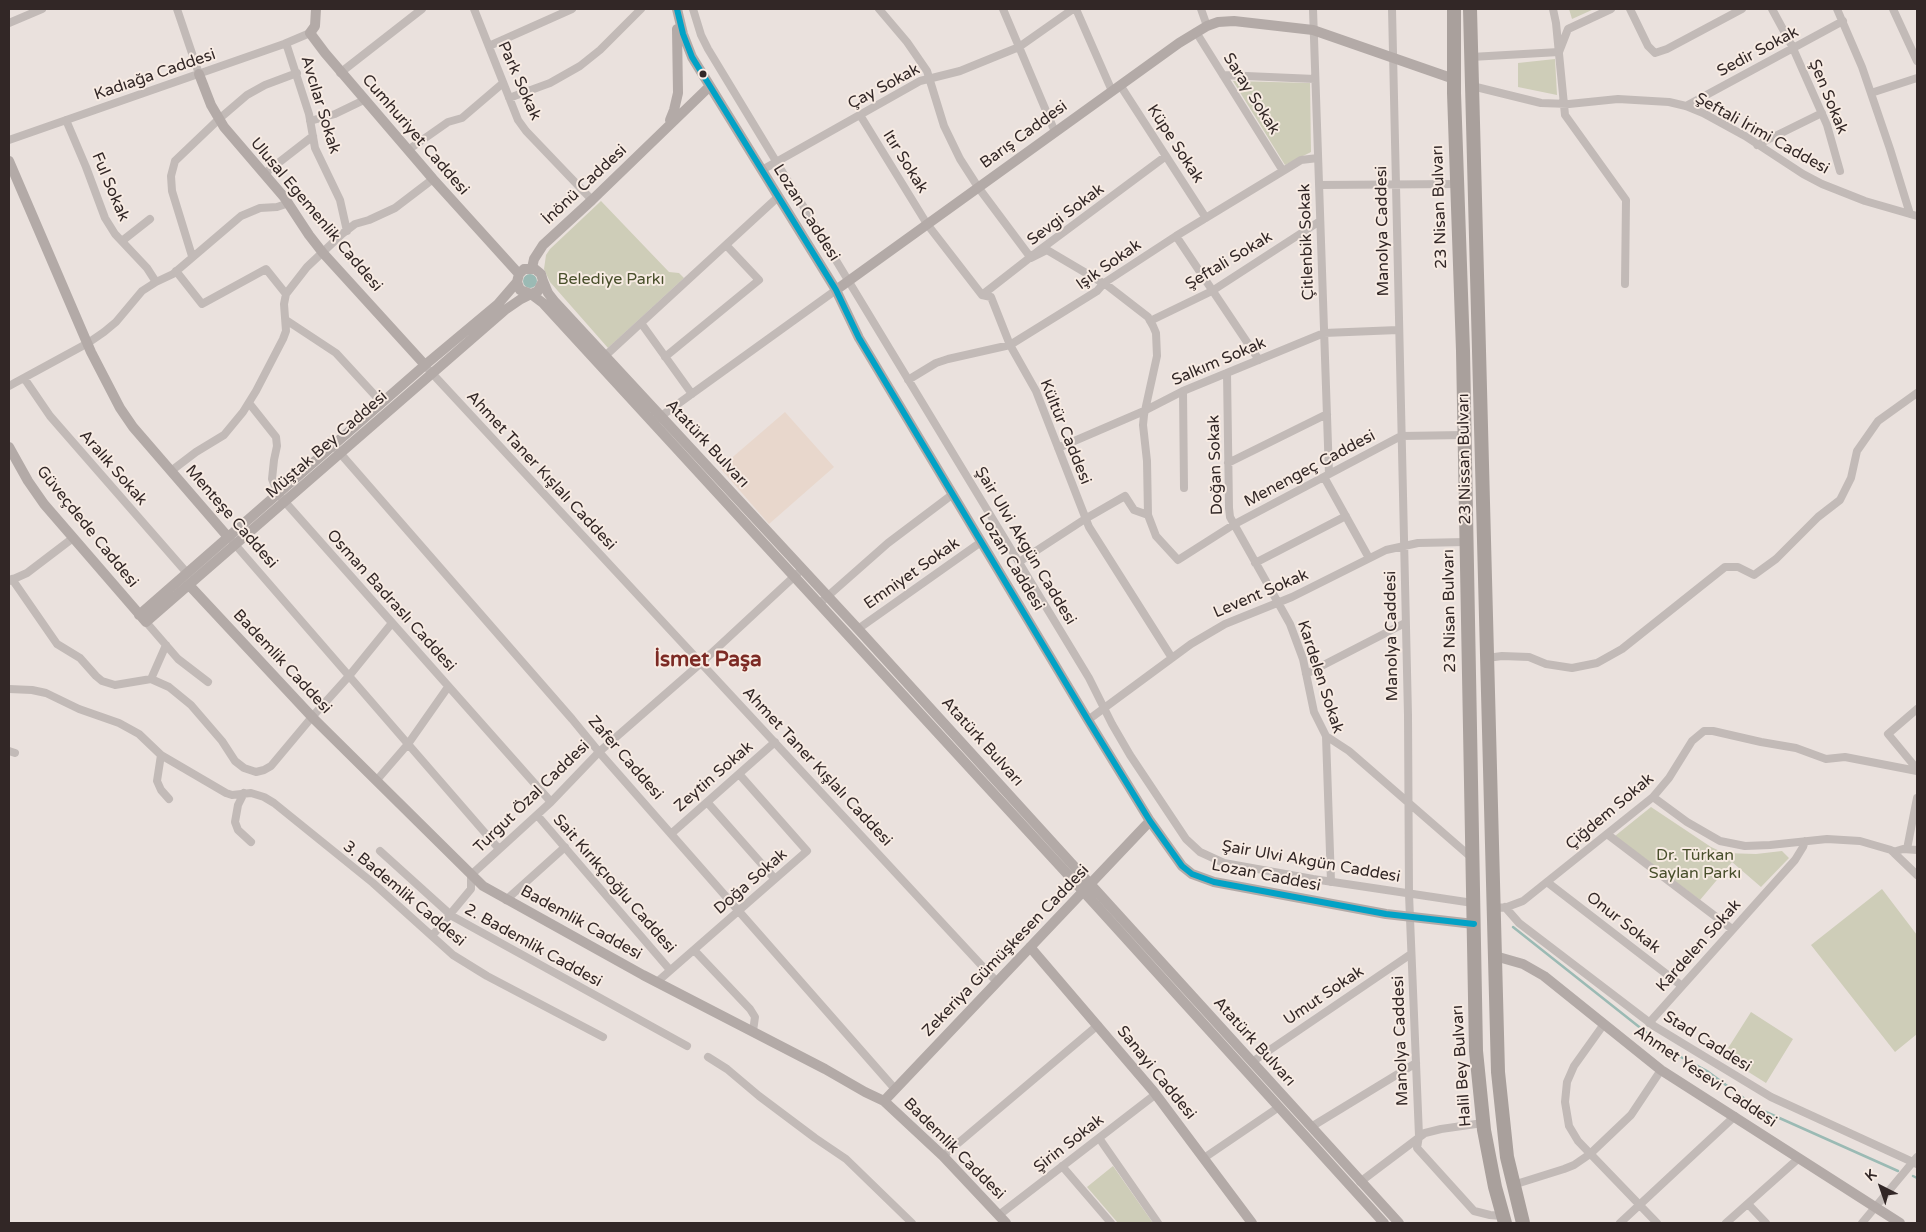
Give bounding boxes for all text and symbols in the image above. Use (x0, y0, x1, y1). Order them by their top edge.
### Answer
street label: Sedir Sokak (1714, 23, 1802, 81)
street label: Park Sokak (493, 39, 545, 123)
street label: Kadıağa Caddesi (92, 45, 218, 105)
street label: Saray Sokak (1218, 50, 1284, 138)
street label: Avcılar Sokak (296, 54, 344, 156)
street label: Şen Sokak (1804, 57, 1852, 137)
street label: Çay Sokak (845, 60, 923, 114)
unlabelled marker (698, 69, 708, 79)
street label: Cumhuriyet Caddesi (357, 71, 473, 199)
street label: Şeftali İrimi Caddesi (1692, 89, 1832, 179)
street label: Barış Caddesi (977, 97, 1071, 173)
street label: Küpe Sokak (1143, 101, 1207, 187)
street label: Itır Sokak (878, 127, 932, 197)
street label: Ulusal Egemenlik Caddesi (246, 134, 386, 296)
street label: İnönü Caddesi (539, 141, 631, 229)
street label: 23 Nisan Bulvarı (1428, 145, 1452, 269)
street label: Ful Sokak (87, 150, 133, 224)
street label: Lozan Caddesi (768, 161, 844, 265)
street label: Manolya Caddesi (1372, 166, 1394, 296)
street label: Sevgi Sokak (1024, 180, 1108, 250)
street label: Çitlenbik Sokak (1295, 183, 1319, 301)
street label: Şeftali Sokak (1182, 228, 1276, 294)
street label: Işık Sokak (1073, 236, 1145, 294)
park label: Belediye Parkı (557, 270, 665, 290)
street label: Salkım Sokak (1169, 334, 1269, 390)
street label: Kültür Caddesi (1035, 377, 1095, 487)
street label: Müştak Bey Caddesi (262, 387, 392, 503)
street label: Ahmet Taner Kışlalı Caddesi (462, 387, 620, 555)
street label: 23 Nissan Bulvarı (1454, 393, 1476, 525)
street label: Atatürk Bulvarı (661, 396, 753, 492)
street label: Doğan Sokak (1205, 415, 1227, 515)
street label: Aralık Sokak (75, 426, 151, 510)
street label: Menengeç Caddesi (1241, 426, 1379, 512)
street label: Menteşe Caddesi (181, 461, 281, 573)
street label: Güveçdede Caddesi (32, 462, 142, 592)
street label: Şair Ulvi Akgün Caddesi (970, 464, 1080, 628)
street label: Lozan Caddesi (974, 510, 1048, 614)
street label: Osman Badraslı Caddesi (322, 526, 460, 676)
street label: Emniyet Sokak (861, 534, 963, 614)
street label: 23 Nisan Bulvarı (1439, 549, 1461, 673)
street label: Levent Sokak (1211, 565, 1311, 623)
street label: Manolya Caddesi (1381, 571, 1403, 701)
street label: Bademlik Caddesi (229, 606, 335, 718)
street label: Kardelen Sokak (1293, 618, 1347, 736)
district label: İsmet Paşa (654, 647, 762, 673)
street label: Ahmet Taner Kışlalı Caddesi (738, 683, 896, 851)
street label: Atatürk Bulvarı (937, 693, 1027, 791)
street label: Zafer Caddesi (583, 712, 667, 804)
street label: Turgut Özal Caddesi (470, 737, 594, 857)
street label: Zeytin Sokak (671, 738, 757, 816)
street label: Çiğdem Sokak (1562, 770, 1658, 854)
street label: Sait Kırıkçıoğlu Caddesi (548, 811, 680, 957)
street label: 3. Bademlik Caddesi (339, 837, 469, 951)
street label: Şair Ulvi Akgün Caddesi (1220, 837, 1402, 887)
street label: Doğa Sokak (711, 845, 791, 919)
park label: Dr. Türkan Saylan Parkı (1649, 846, 1741, 884)
street label: Lozan Caddesi (1210, 856, 1322, 896)
street label: Zekeriya Gümüşkesen Caddesi (919, 861, 1093, 1041)
street label: Bademlik Caddesi (517, 882, 645, 964)
street label: Onur Sokak (1582, 888, 1664, 958)
street label: Kardelen Sokak (1653, 896, 1745, 996)
street label: 2. Bademlik Caddesi (461, 900, 605, 992)
street label: Umut Sokak (1280, 962, 1368, 1030)
street label: Manolya Caddesi (1389, 975, 1413, 1107)
street label: Atatürk Bulvarı (1209, 993, 1299, 1091)
street label: Halil Bey Bulvarı (1448, 1004, 1476, 1128)
street label: Stad Caddesi (1660, 1007, 1754, 1077)
street label: Sanayi Caddesi (1112, 1022, 1200, 1124)
street label: Ahmet Yesevi Caddesi (1630, 1022, 1780, 1132)
street label: Bademlik Caddesi (899, 1094, 1009, 1204)
street label: Şirin Sokak (1030, 1111, 1108, 1177)
north arrow (1856, 1162, 1906, 1212)
text: K (1862, 1166, 1880, 1185)

